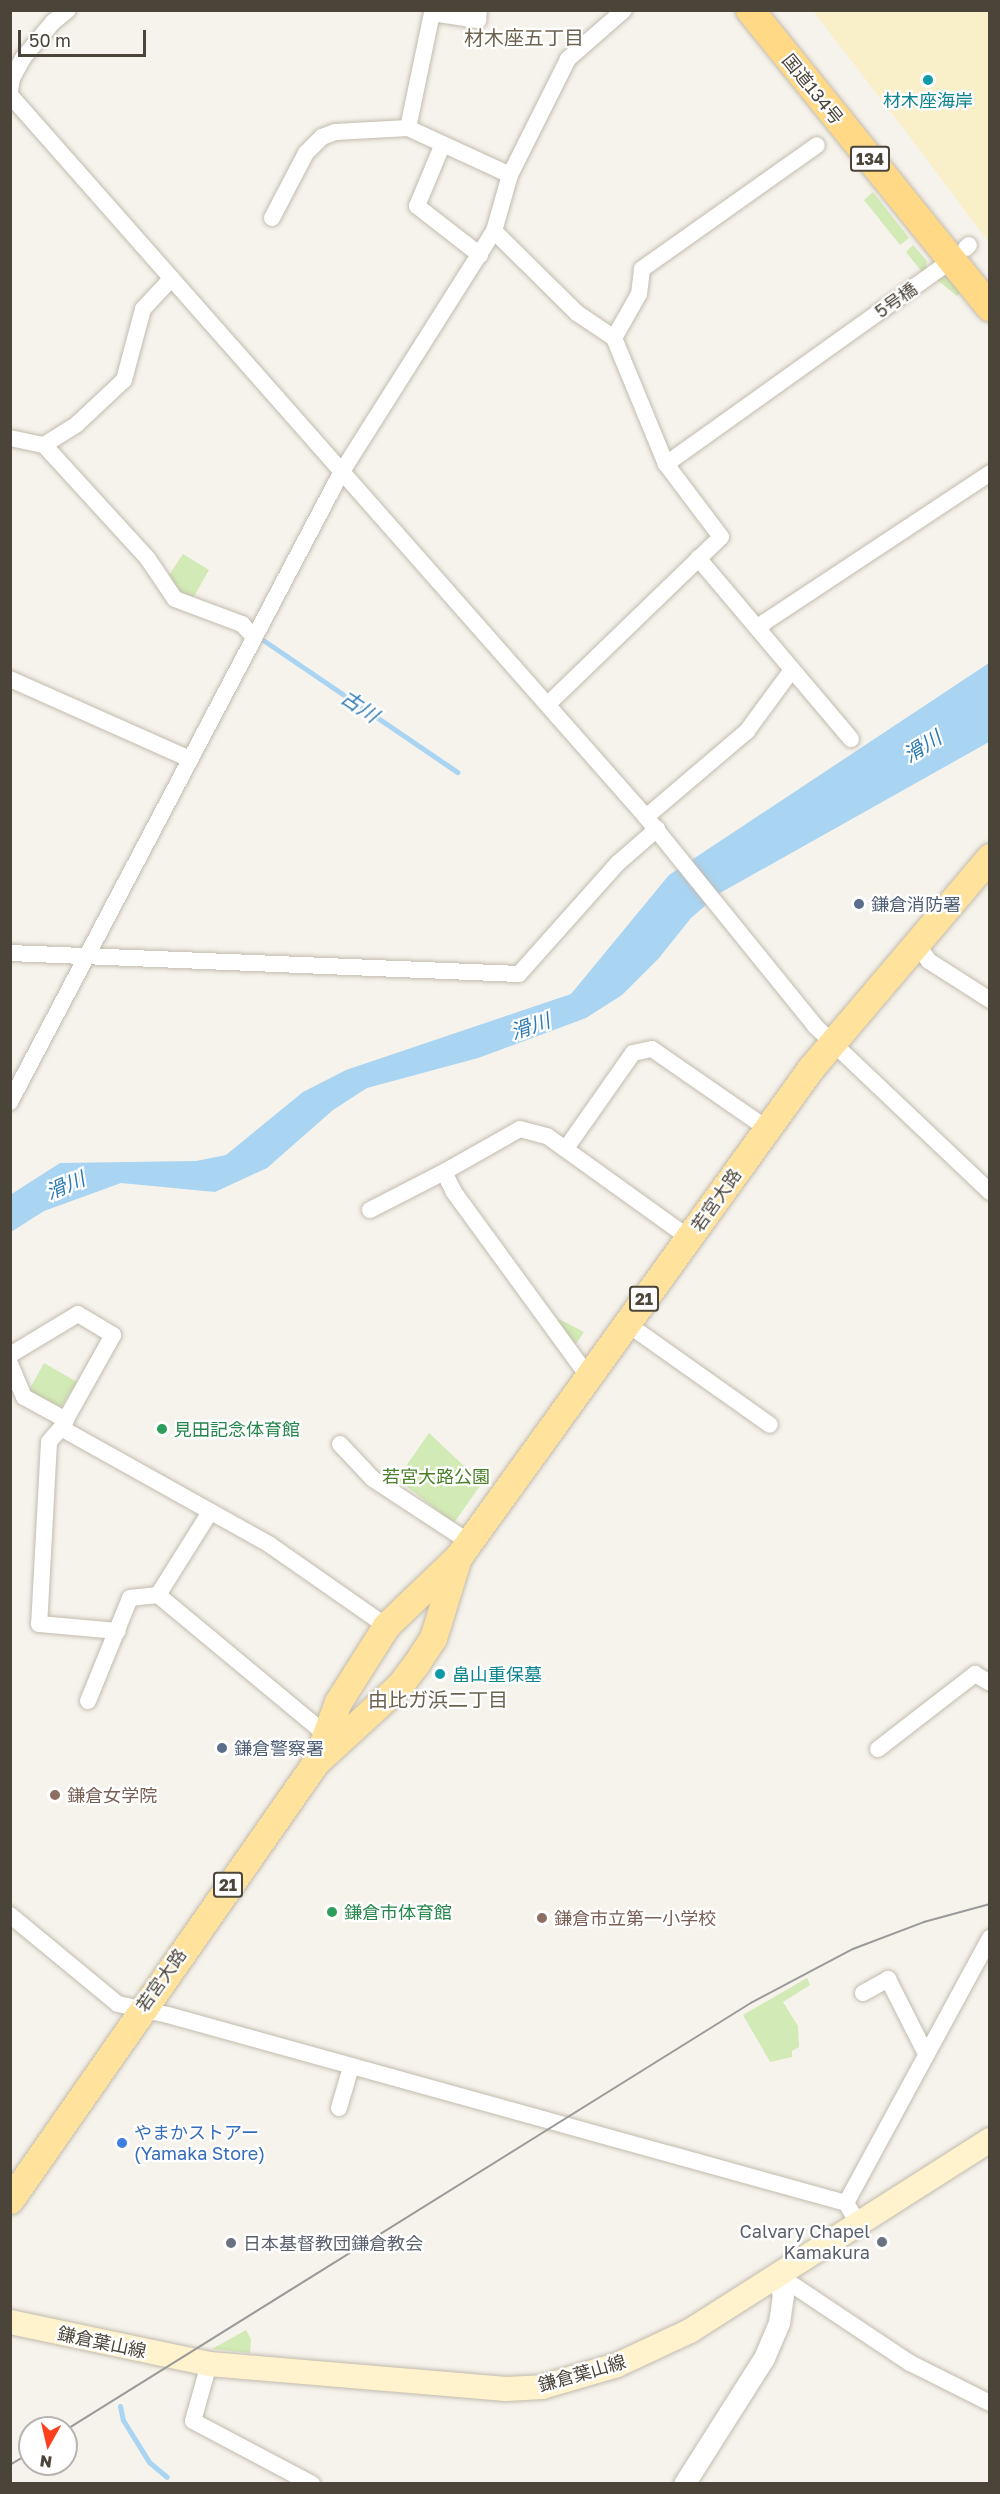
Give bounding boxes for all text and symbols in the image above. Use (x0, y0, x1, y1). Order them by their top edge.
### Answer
scale bar (21, 18, 148, 56)
district label: 材木座五丁目 (464, 25, 584, 49)
text: 50 m (29, 29, 71, 51)
street label: 国道134号 (778, 49, 848, 129)
marker: 材木座海岸 (921, 73, 935, 87)
place label: 材木座海岸 (883, 89, 973, 111)
road number: 134 (849, 146, 891, 172)
street label: 5号橋 (871, 278, 921, 322)
water label: 古川 (337, 685, 383, 727)
water label: 滑川 (899, 725, 945, 767)
place label: 鎌倉消防署 (871, 893, 961, 915)
marker: 鎌倉消防署 (852, 897, 866, 911)
water label: 滑川 (507, 1008, 553, 1044)
street label: 若宮大路 (687, 1164, 745, 1236)
water label: 滑川 (42, 1166, 88, 1204)
road number: 21 (629, 1286, 659, 1312)
place label: 見田記念体育館 (174, 1418, 300, 1440)
marker: 見田記念体育館 (155, 1422, 169, 1436)
park label: 若宮大路公園 (382, 1465, 490, 1487)
place label: 畠山重保墓 (452, 1663, 542, 1685)
marker: 畠山重保墓 (433, 1667, 447, 1681)
district label: 由比ガ浜二丁目 (368, 1687, 508, 1711)
place label: 鎌倉警察署 (234, 1737, 324, 1759)
marker: 鎌倉警察署 (215, 1741, 229, 1755)
place label: 鎌倉女学院 (67, 1784, 157, 1806)
marker: 鎌倉女学院 (48, 1788, 62, 1802)
road number: 21 (213, 1872, 243, 1898)
place label: 鎌倉市体育館 (344, 1901, 452, 1923)
marker: 鎌倉市体育館 (325, 1905, 339, 1919)
place label: 鎌倉市立第一小学校 (554, 1907, 716, 1929)
marker: 鎌倉市立第一小学校 (535, 1911, 549, 1925)
street label: 若宮大路 (132, 1944, 190, 2016)
place label: やまかストアー (Yamaka Store) (134, 2122, 265, 2164)
marker: やまかストアー (Yamaka Store) (115, 2136, 129, 2150)
place label: Calvary Chapel Kamakura (740, 2221, 870, 2264)
place label: 日本基督教団鎌倉教会 (243, 2232, 423, 2254)
marker: Calvary Chapel Kamakura (875, 2235, 889, 2249)
marker: 日本基督教団鎌倉教会 (224, 2236, 238, 2250)
street label: 鎌倉葉山線 (56, 2322, 148, 2362)
street label: 鎌倉葉山線 (536, 2350, 628, 2396)
north arrow (18, 2416, 78, 2476)
text: N (38, 2451, 53, 2473)

